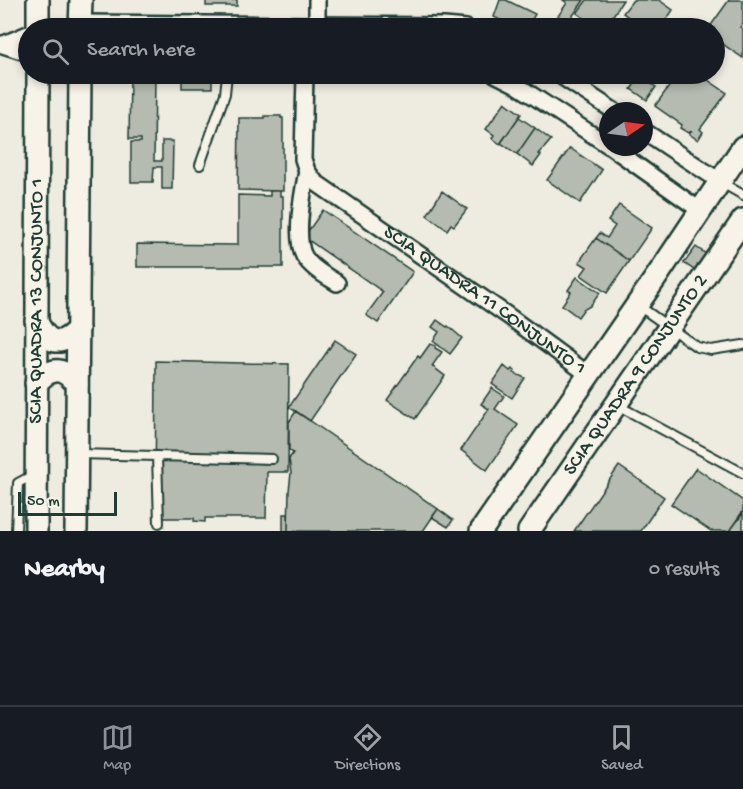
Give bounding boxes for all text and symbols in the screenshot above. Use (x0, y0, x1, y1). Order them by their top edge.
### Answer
search box (18, 18, 725, 84)
icon: search (39, 35, 72, 68)
text: Search here (87, 38, 195, 64)
north arrow (599, 102, 653, 156)
street label: SCIA QUADRA 13 CONJUNTO 1 (25, 178, 49, 424)
street label: SCIA QUADRA 11 CONJUNTO 1 (379, 221, 590, 380)
street label: SCIA QUADRA 9 CONJUNTO 2 (559, 270, 713, 480)
scale bar (18, 489, 117, 516)
text: 50 m (27, 493, 60, 512)
text: Nearby (24, 555, 105, 586)
text: 0 results (649, 559, 719, 582)
tab: Map (101, 721, 134, 776)
tab: Directions (335, 721, 400, 776)
tab: Saved (601, 721, 642, 776)

